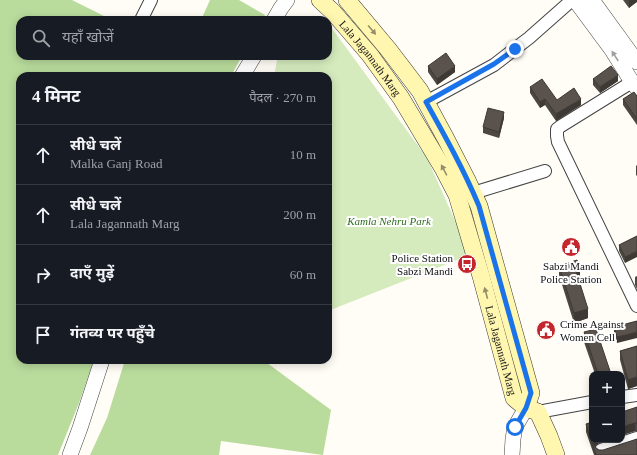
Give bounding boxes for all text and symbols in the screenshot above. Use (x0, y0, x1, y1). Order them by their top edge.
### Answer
search box (16, 16, 332, 60)
street label: Lala Jagannath Marg (337, 18, 404, 99)
one-way arrow (367, 24, 376, 35)
icon: search (30, 27, 52, 49)
text: यहाँ खोजें (62, 29, 114, 45)
route end (506, 40, 524, 58)
one-way arrow (611, 51, 619, 61)
text: 4 मिनट (32, 87, 80, 106)
text: पैदल · 270 m (249, 90, 316, 105)
text: सीधे चलें (70, 137, 121, 153)
icon: ahead (32, 144, 54, 166)
text: 10 m (290, 147, 316, 162)
text: Malka Ganj Road (70, 156, 162, 171)
one-way arrow (441, 164, 447, 176)
text: सीधे चलें (70, 197, 121, 213)
icon: ahead (32, 204, 54, 226)
text: 200 m (283, 207, 316, 222)
park label: Kamla Nehru Park (346, 215, 432, 227)
text: Lala Jagannath Marg (70, 216, 180, 231)
public building icon: Sabzi Mandi Police Station (560, 236, 582, 258)
place label: Police Station Sabzi Mandi (392, 252, 453, 277)
bus stop icon: Police Station Sabzi Mandi (456, 253, 478, 275)
place label: Sabzi Mandi Police Station (540, 260, 602, 285)
icon: right (32, 264, 54, 286)
text: दाएँ मुड़ें (70, 265, 114, 281)
text: 60 m (290, 267, 316, 282)
one-way arrow (482, 286, 488, 299)
street label: Lala Jagannath Marg (483, 304, 519, 397)
place label: Crime Against Women Cell (560, 318, 624, 343)
public building icon: Crime Against Women Cell (535, 319, 557, 341)
icon: arrive (32, 324, 54, 346)
text: गंतव्य पर पहुँचे (70, 325, 155, 341)
map controls (589, 371, 625, 443)
button: + (589, 371, 625, 407)
button: − (589, 407, 625, 443)
route start (506, 418, 524, 436)

